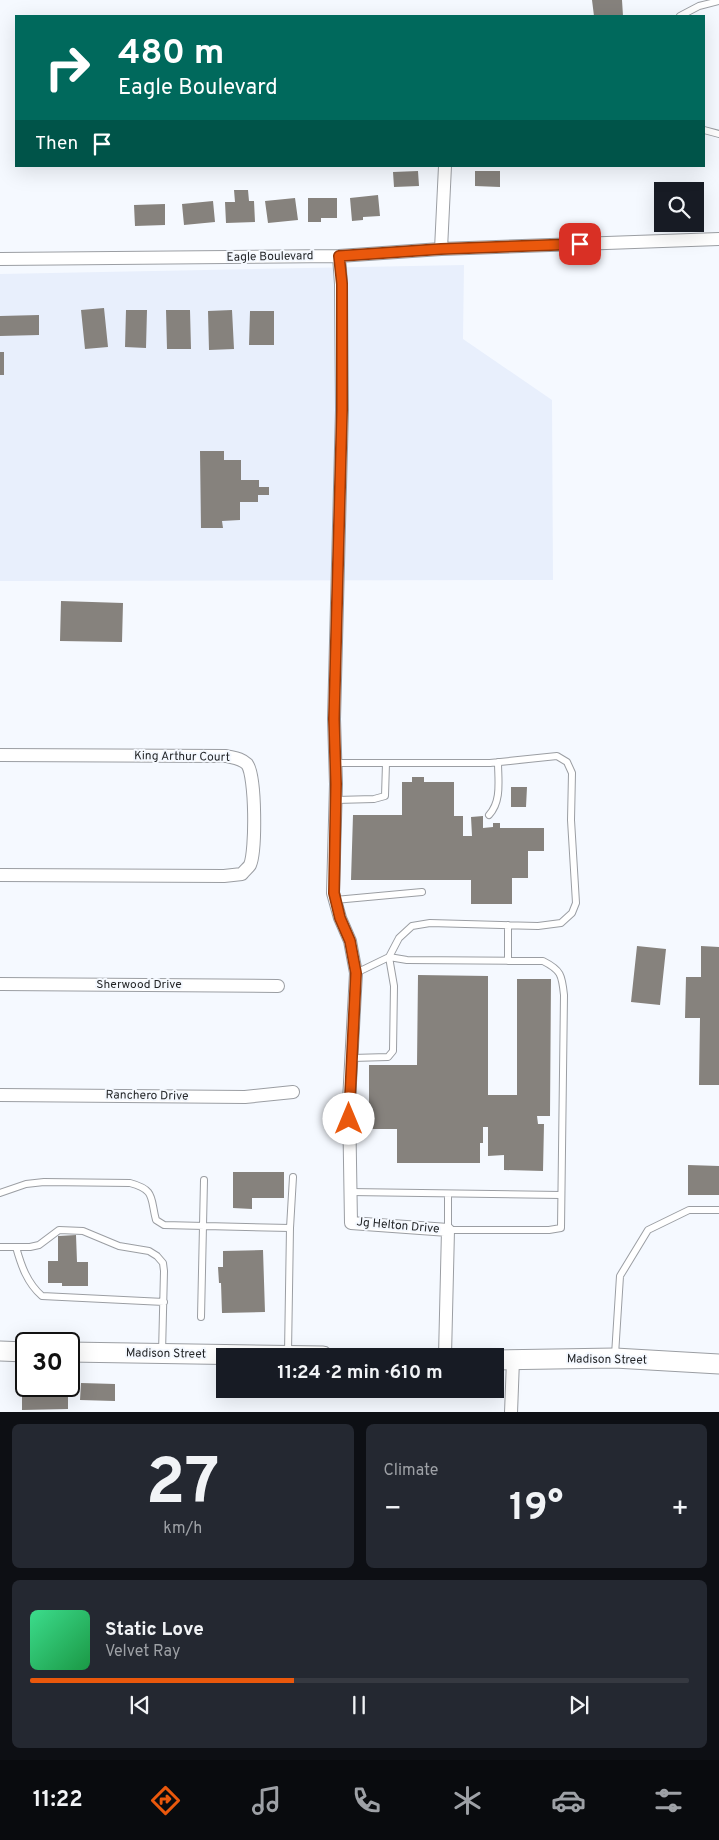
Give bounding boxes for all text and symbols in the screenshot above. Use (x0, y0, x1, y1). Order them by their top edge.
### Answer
text: 480 m (118, 32, 224, 76)
icon: right (35, 35, 100, 100)
text: Eagle Boulevard (118, 75, 278, 102)
icon: arrive (88, 130, 116, 158)
text: Then (35, 132, 78, 156)
map controls (654, 182, 704, 232)
button: search (654, 182, 704, 232)
pin (559, 223, 601, 265)
icon: arrive (566, 230, 594, 258)
street label: Eagle Boulevard (226, 248, 314, 266)
street label: King Arthur Court (134, 748, 230, 766)
street label: Sherwood Drive (96, 977, 182, 993)
street label: Ranchero Drive (105, 1087, 189, 1105)
position arrow (322, 1092, 374, 1144)
street label: Jg Helton Drive (356, 1214, 440, 1238)
speed limit sign: 30 (15, 1332, 80, 1397)
street label: Madison Street (126, 1345, 206, 1363)
street label: Madison Street (567, 1351, 647, 1369)
text: 11:24 · 2 min · 610 m (277, 1361, 443, 1385)
text: 27 (146, 1445, 220, 1527)
text: Climate (384, 1461, 438, 1481)
text: 19° (509, 1485, 563, 1534)
text: − (384, 1492, 402, 1528)
text: + (671, 1492, 689, 1528)
text: km/h (163, 1519, 202, 1539)
text: Static Love (105, 1618, 204, 1642)
text: Velvet Ray (105, 1642, 180, 1662)
icon: previous (126, 1691, 154, 1719)
icon: pause (345, 1691, 373, 1719)
icon: next (565, 1691, 593, 1719)
icon: directions (148, 1783, 183, 1818)
icon: music (249, 1783, 284, 1818)
icon: phone (349, 1783, 384, 1818)
icon: climate (450, 1783, 485, 1818)
icon: car (551, 1783, 586, 1818)
icon: filters (651, 1783, 686, 1818)
text: 11:22 (33, 1787, 83, 1814)

